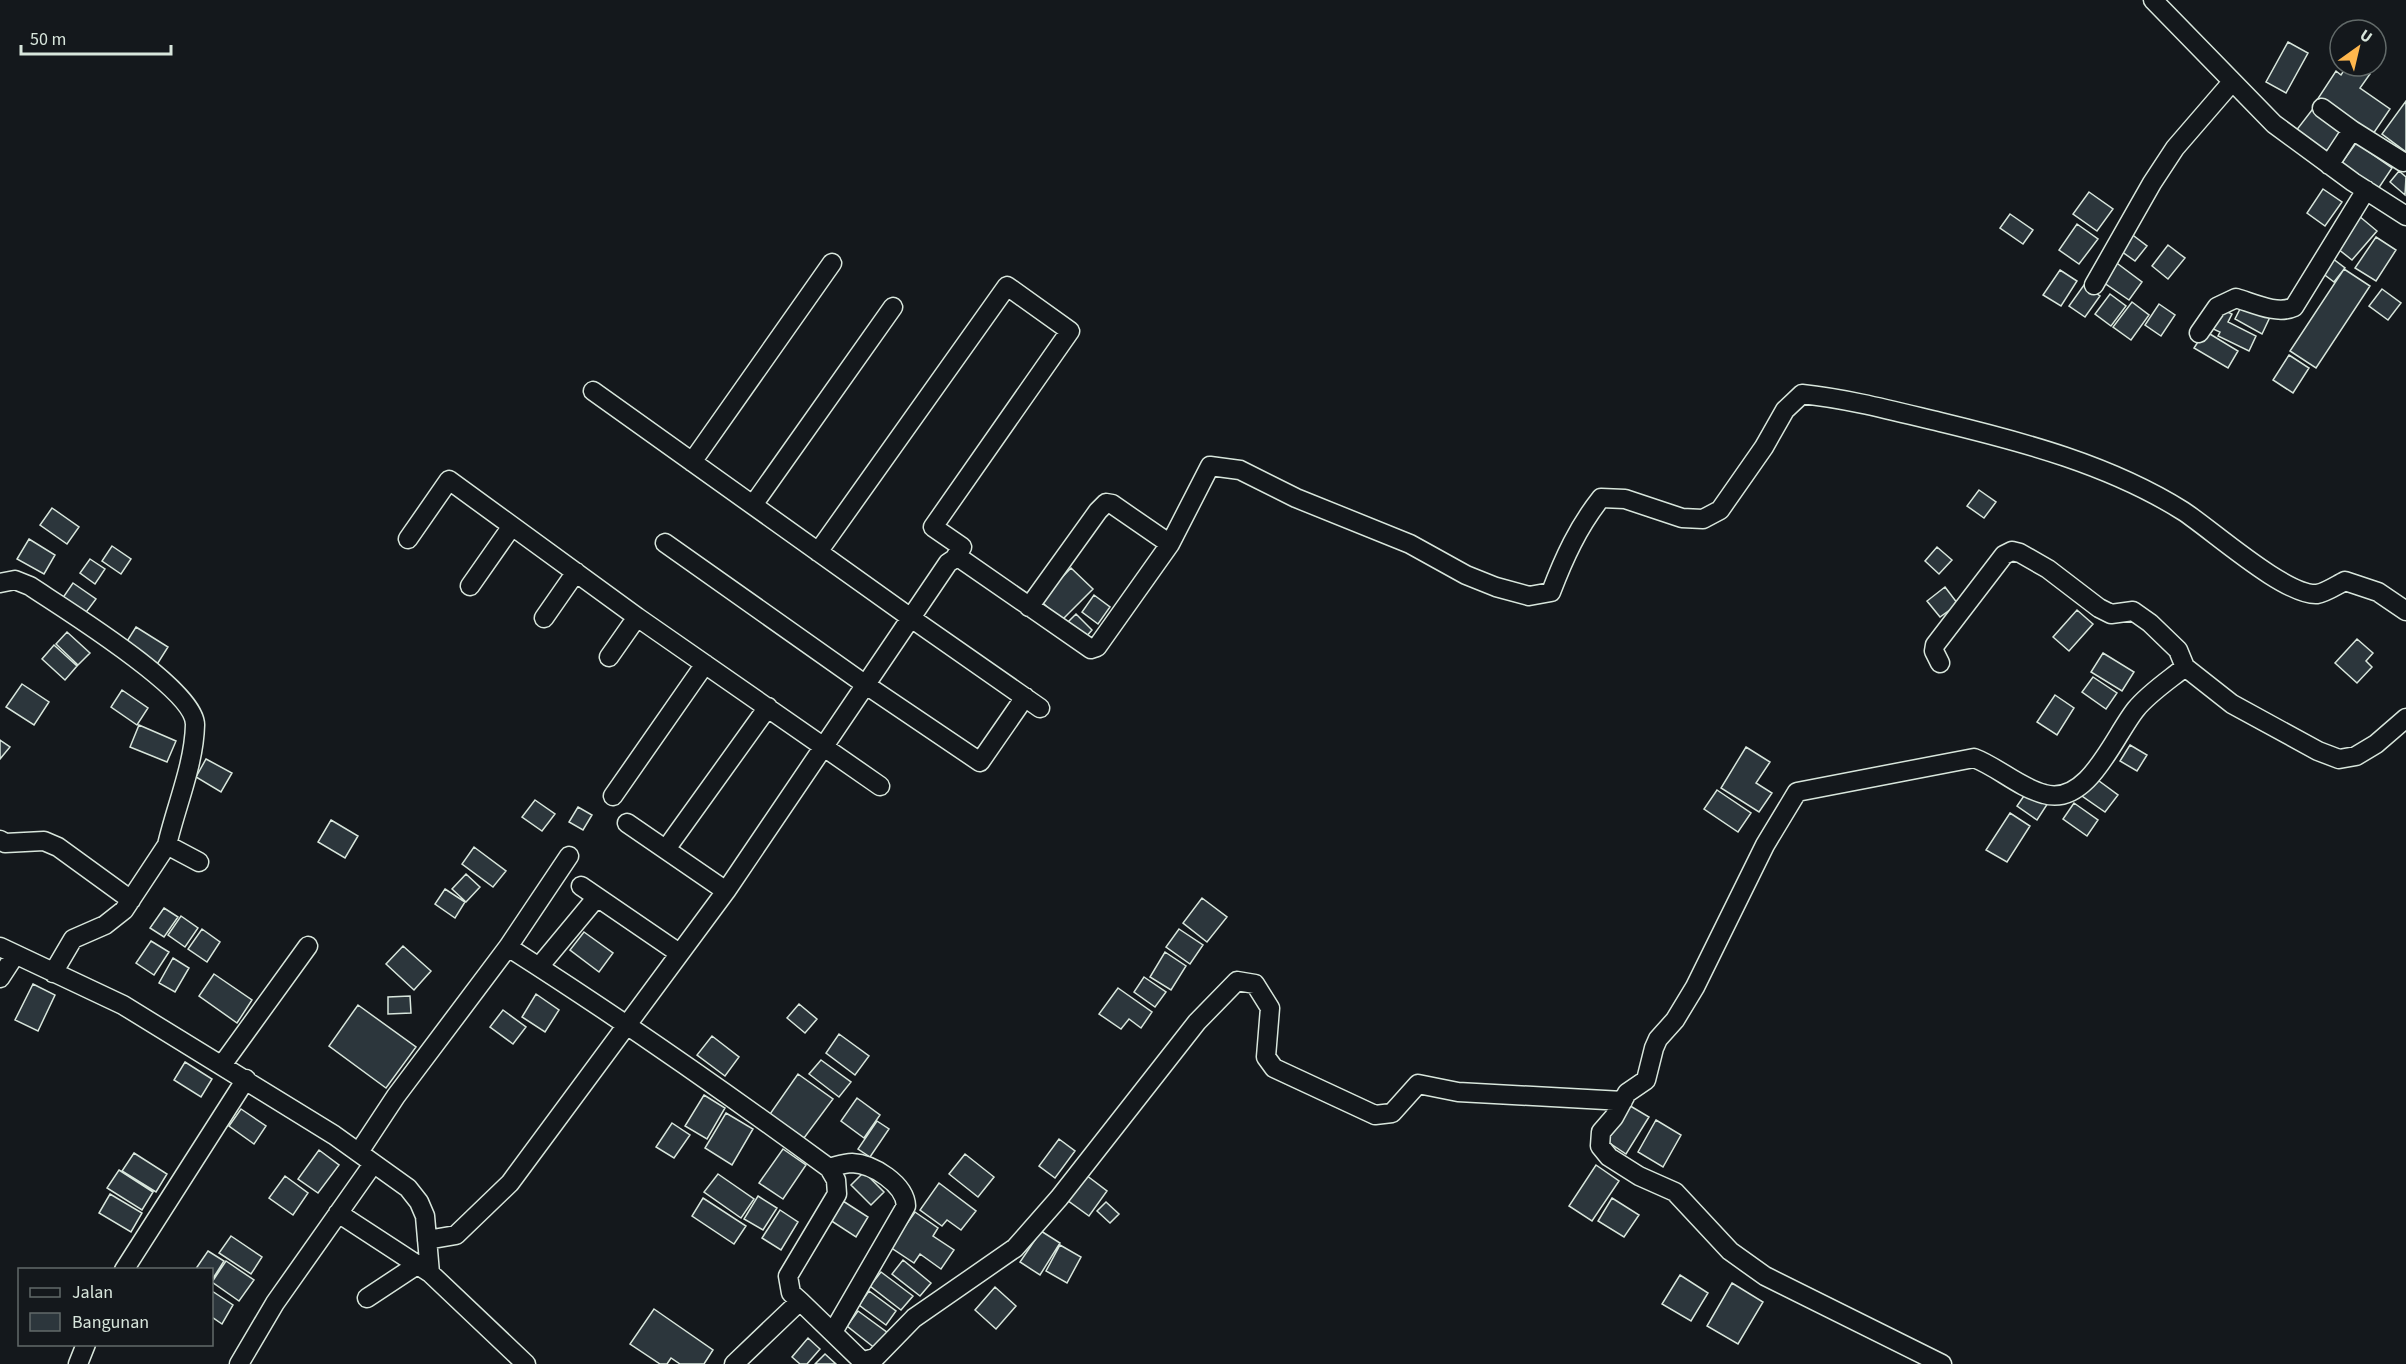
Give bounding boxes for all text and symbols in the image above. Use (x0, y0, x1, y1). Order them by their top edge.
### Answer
scale bar (21, 18, 171, 56)
north arrow (2328, 18, 2388, 78)
text: U (2355, 24, 2376, 48)
text: 50 m (30, 27, 66, 52)
legend (18, 1268, 213, 1346)
text: Jalan (72, 1280, 113, 1305)
text: Bangunan (72, 1310, 149, 1335)

